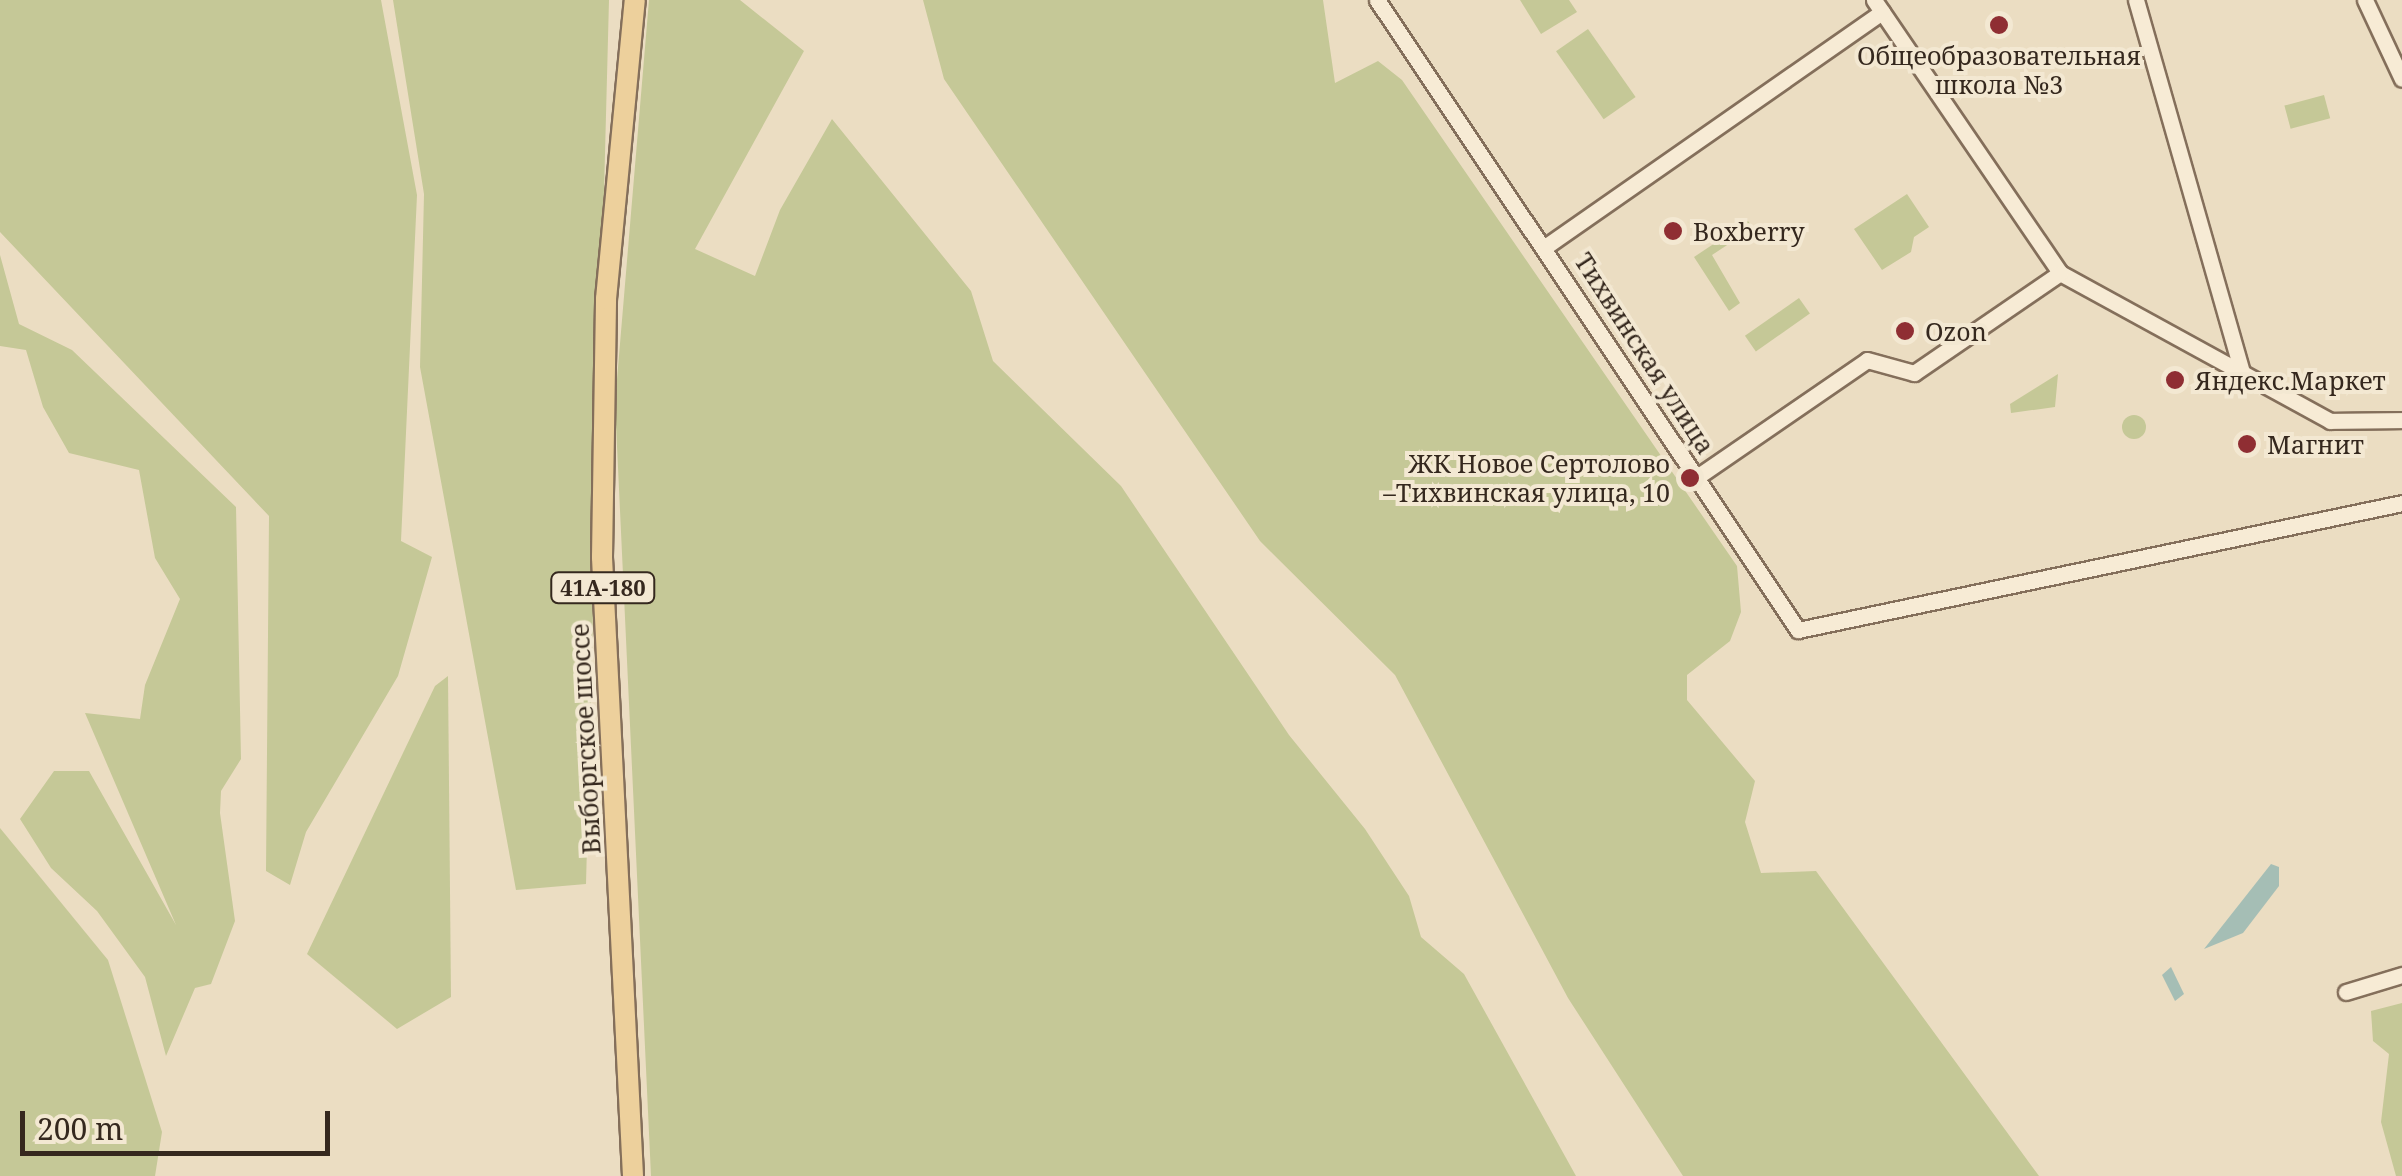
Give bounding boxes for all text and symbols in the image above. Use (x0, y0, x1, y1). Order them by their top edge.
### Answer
marker: Общеобразовательная школа №3 (1988, 14, 2010, 36)
place label: Общеобразовательная школа №3 (1857, 41, 2141, 100)
place label: Boxberry (1693, 216, 1805, 246)
marker: Boxberry (1662, 220, 1684, 242)
street label: Тихвинская улица (1569, 247, 1721, 459)
place label: Ozon (1925, 316, 1987, 346)
marker: Ozon (1894, 320, 1916, 342)
place label: Яндекс.Маркет (2195, 365, 2386, 395)
marker: Яндекс.Маркет (2164, 369, 2186, 391)
place label: Магнит (2267, 429, 2364, 459)
marker: Магнит (2236, 433, 2258, 455)
place label: ЖК Новое Сертолово –Тихвинская улица, 10 (1383, 449, 1670, 508)
marker: ЖК Новое Сертолово –Тихвинская улица, 10 (1679, 467, 1701, 489)
road number: 41А-180 (548, 571, 658, 605)
street label: Выборгское шоссе (564, 623, 606, 855)
scale bar (25, 1091, 335, 1153)
text: 200 m (37, 1108, 123, 1149)

